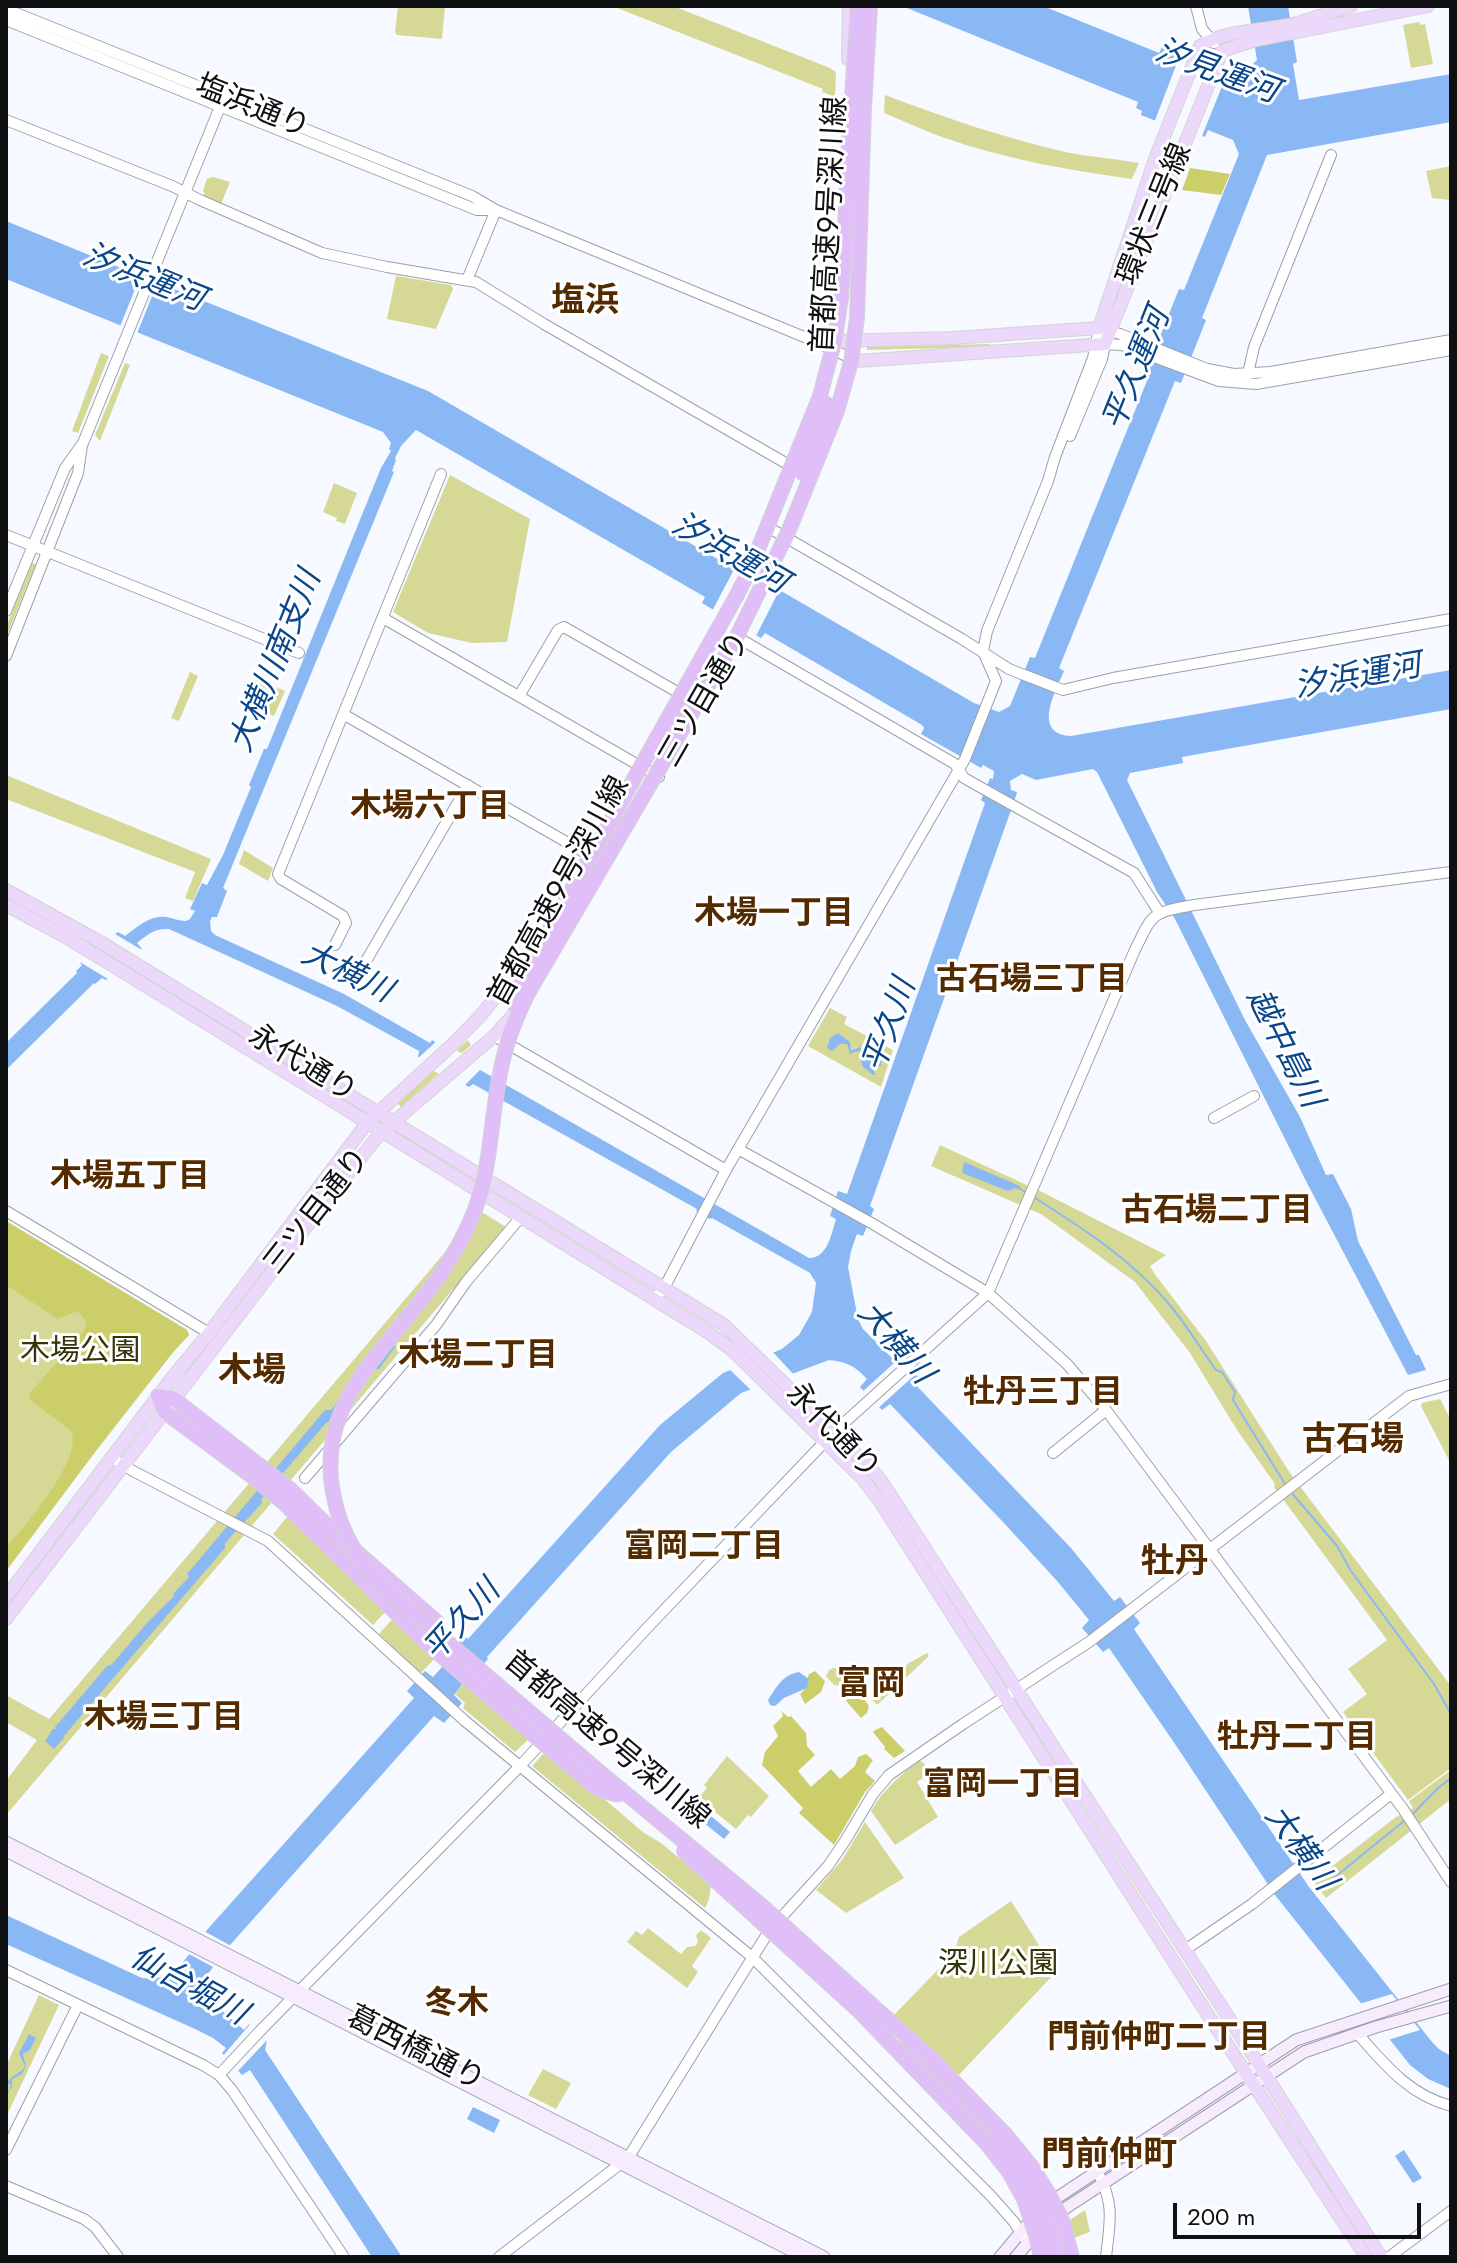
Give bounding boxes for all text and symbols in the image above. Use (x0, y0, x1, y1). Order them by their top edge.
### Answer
water label: 汐見運河 (1149, 33, 1283, 113)
street label: 塩浜通り (190, 69, 314, 147)
street label: 首都高速9号深川線 (806, 96, 856, 354)
street label: 環状三号線 (1111, 139, 1201, 291)
water label: 汐浜運河 (76, 237, 210, 321)
district label: 塩浜 (551, 283, 619, 323)
water label: 平久運河 (1096, 303, 1180, 437)
water label: 汐浜運河 (664, 506, 794, 604)
water label: 大横川南支川 (223, 566, 331, 758)
street label: 三ツ目通り (653, 626, 759, 774)
water label: 汐浜運河 (1292, 648, 1424, 708)
street label: 首都高速9号深川線 (482, 771, 638, 1013)
district label: 木場六丁目 (350, 789, 510, 827)
district label: 木場一丁目 (694, 896, 854, 934)
water label: 大横川 (294, 936, 398, 1012)
district label: 古石場三丁目 (936, 962, 1128, 1000)
water label: 平久川 (857, 974, 925, 1078)
water label: 越中島川 (1237, 983, 1329, 1115)
street label: 永代通り (241, 1019, 363, 1111)
street label: 三ツ目通り (258, 1142, 378, 1282)
district label: 木場五丁目 (50, 1159, 210, 1197)
district label: 古石場二丁目 (1121, 1193, 1313, 1231)
water label: 大横川 (848, 1295, 940, 1393)
park label: 木場公園 (20, 1335, 140, 1371)
district label: 木場二丁目 (398, 1338, 558, 1376)
district label: 木場 (218, 1353, 286, 1393)
district label: 牡丹三丁目 (963, 1375, 1123, 1413)
street label: 永代通り (777, 1376, 887, 1488)
district label: 古石場 (1302, 1422, 1404, 1462)
district label: 富岡二丁目 (624, 1529, 784, 1567)
district label: 牡丹 (1141, 1544, 1209, 1584)
water label: 平久川 (417, 1573, 509, 1671)
street label: 首都高速9号深川線 (496, 1645, 716, 1837)
district label: 富岡 (837, 1666, 905, 1706)
district label: 木場三丁目 (84, 1700, 244, 1738)
district label: 牡丹二丁目 (1217, 1720, 1377, 1758)
district label: 富岡一丁目 (923, 1767, 1083, 1805)
water label: 大横川 (1255, 1799, 1343, 1899)
water label: 仙台堀川 (123, 1939, 253, 2035)
park label: 深川公園 (938, 1948, 1058, 1984)
district label: 冬木 (425, 1986, 489, 2024)
street label: 葛西橋通り (340, 2000, 490, 2100)
district label: 門前仲町二丁目 (1047, 2020, 1271, 2058)
district label: 門前仲町 (1041, 2137, 1177, 2177)
scale bar (1177, 2187, 1425, 2237)
text: 200 m (1187, 2199, 1255, 2234)

